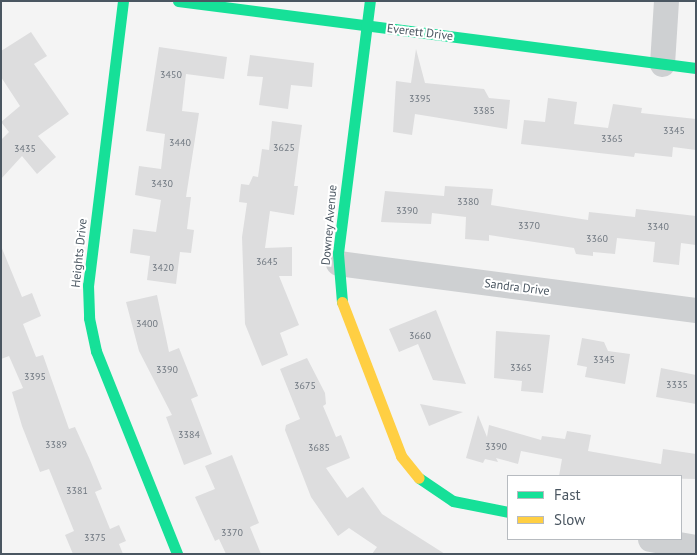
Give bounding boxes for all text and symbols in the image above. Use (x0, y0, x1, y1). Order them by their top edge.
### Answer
street label: Everett Drive (386, 21, 454, 43)
house number: 3450 (160, 69, 182, 81)
house number: 3395 (409, 93, 431, 105)
house number: 3385 (473, 105, 495, 117)
house number: 3345 (663, 125, 685, 137)
house number: 3365 (601, 133, 623, 145)
house number: 3440 (169, 137, 191, 149)
house number: 3625 (273, 142, 295, 154)
house number: 3435 (14, 143, 36, 155)
house number: 3430 (151, 178, 173, 190)
street label: Downey Avenue (318, 184, 340, 266)
house number: 3380 (457, 196, 479, 208)
house number: 3390 (396, 205, 418, 217)
street label: Heights Drive (68, 218, 90, 288)
house number: 3370 (518, 220, 540, 232)
house number: 3340 (647, 221, 669, 233)
house number: 3360 (586, 233, 608, 245)
house number: 3645 (256, 256, 278, 268)
house number: 3420 (152, 262, 174, 274)
street label: Sandra Drive (484, 276, 550, 298)
house number: 3400 (136, 318, 158, 330)
house number: 3660 (409, 330, 431, 342)
house number: 3345 (593, 354, 615, 366)
house number: 3365 (510, 362, 532, 374)
house number: 3390 (156, 364, 178, 376)
house number: 3395 (24, 371, 46, 383)
house number: 3335 (666, 379, 688, 391)
house number: 3675 (294, 380, 316, 392)
house number: 3384 (178, 429, 200, 441)
house number: 3389 (45, 439, 67, 451)
house number: 3390 (485, 441, 507, 453)
house number: 3685 (308, 442, 330, 454)
legend (507, 475, 682, 540)
house number: 3381 (66, 485, 88, 497)
text: Fast (554, 485, 581, 504)
text: Slow (554, 510, 585, 529)
house number: 3370 (221, 527, 243, 539)
house number: 3375 (84, 532, 106, 544)

